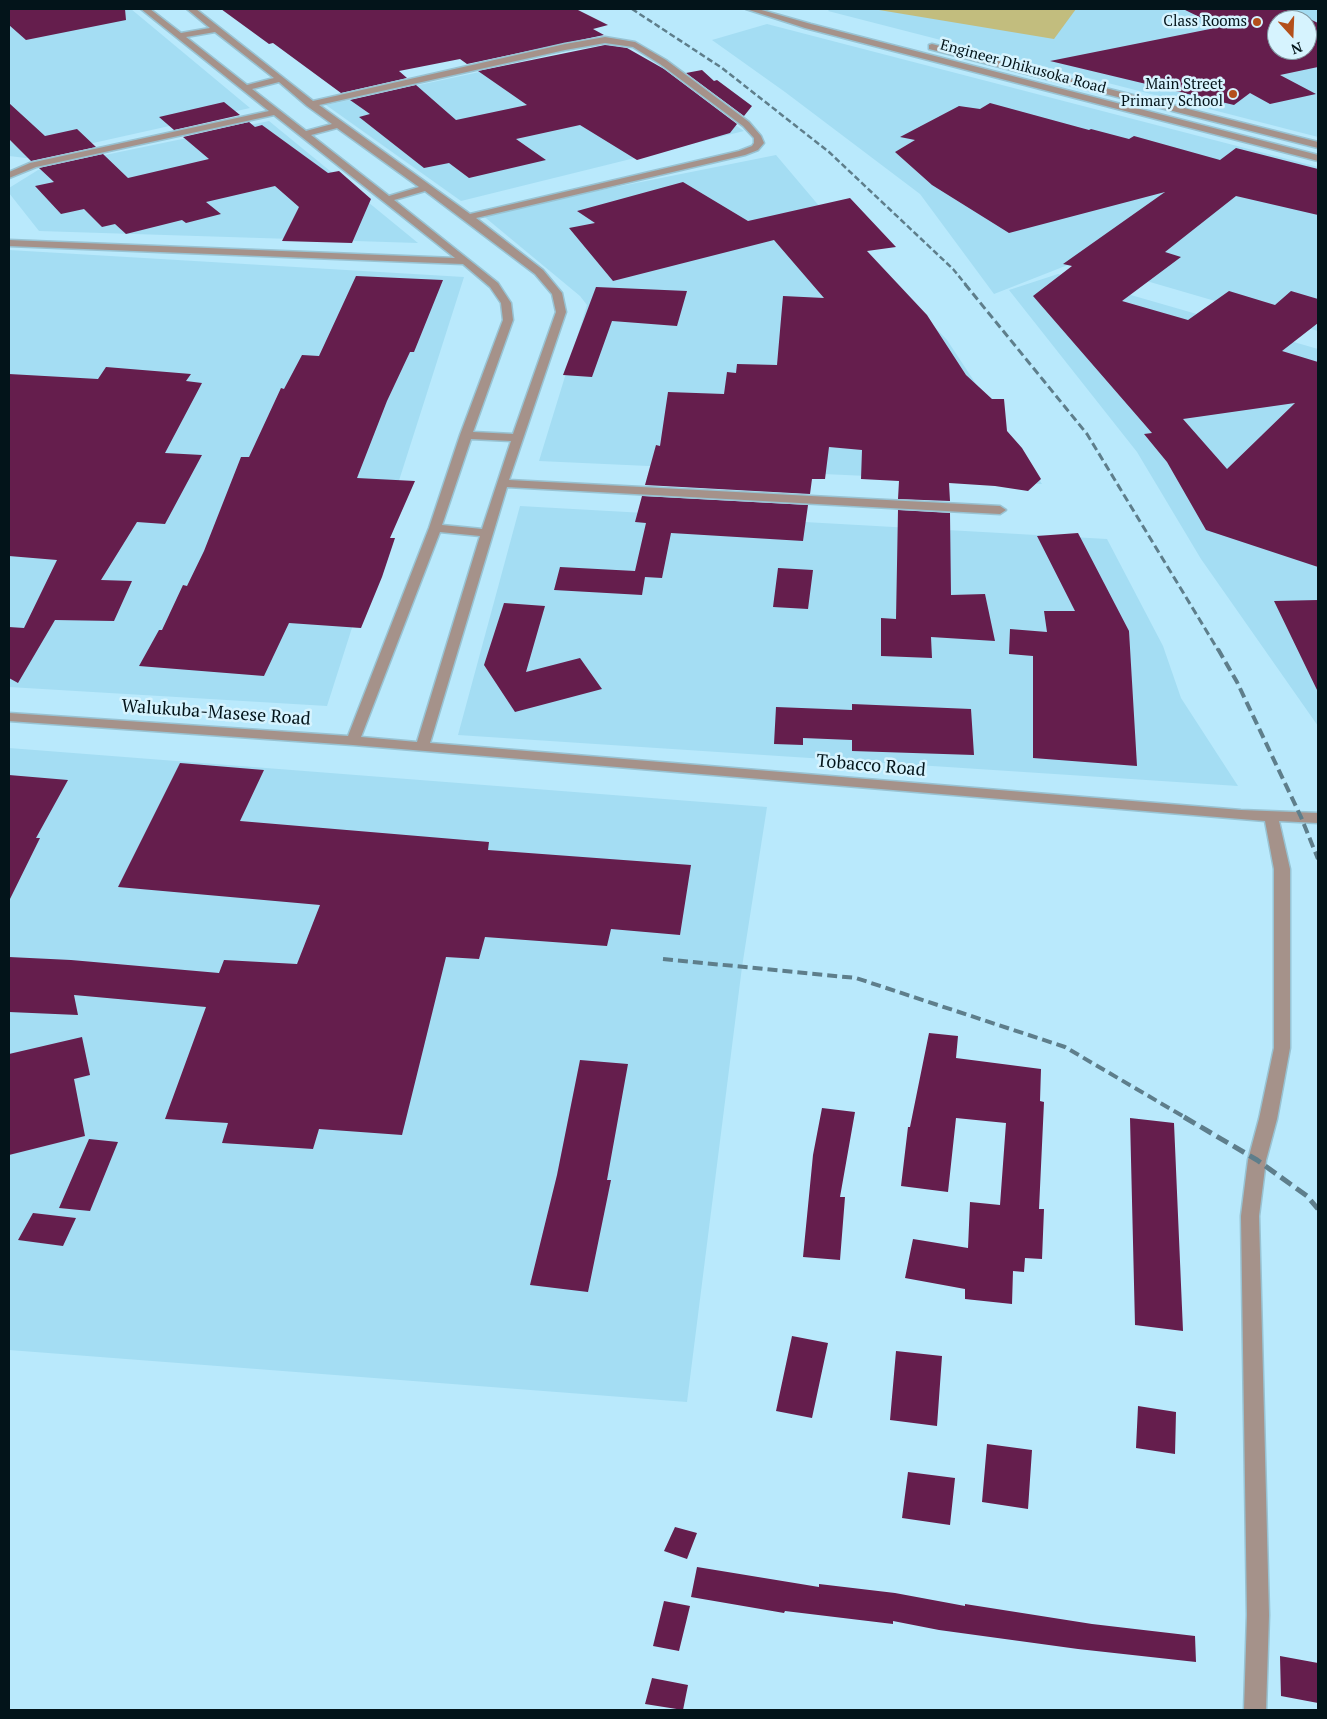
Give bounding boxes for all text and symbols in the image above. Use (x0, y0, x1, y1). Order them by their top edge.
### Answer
north arrow (1267, 10, 1317, 60)
place label: Class Rooms (1163, 13, 1247, 31)
marker: Class Rooms (1251, 16, 1263, 28)
street label: Engineer Dhikusoka Road (938, 36, 1108, 98)
text: N (1289, 38, 1305, 59)
place label: Main Street Primary School (1121, 76, 1223, 111)
marker: Main Street Primary School (1227, 88, 1239, 100)
street label: Walukuba-Masese Road (121, 696, 311, 730)
street label: Tobacco Road (816, 750, 926, 782)

